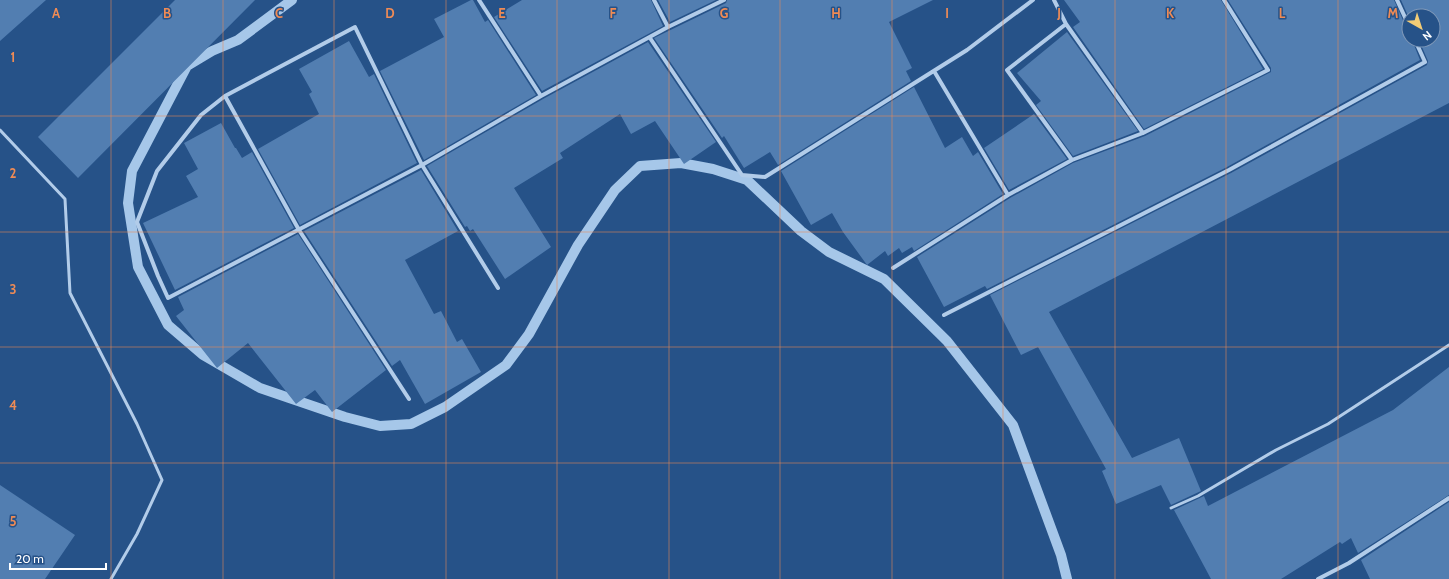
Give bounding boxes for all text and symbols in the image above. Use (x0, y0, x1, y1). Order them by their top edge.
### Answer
text: A (52, 5, 61, 21)
text: B (163, 5, 171, 21)
text: C (275, 5, 283, 21)
text: D (385, 5, 395, 21)
text: E (498, 5, 506, 21)
text: F (610, 5, 617, 21)
text: G (720, 5, 729, 21)
text: H (831, 5, 841, 21)
text: I (945, 5, 949, 21)
text: J (1056, 5, 1061, 21)
text: K (1166, 5, 1175, 21)
text: L (1279, 5, 1286, 21)
text: M (1388, 5, 1399, 21)
north arrow (1401, 8, 1441, 48)
text: N (1420, 28, 1435, 44)
text: 1 (11, 49, 15, 65)
text: 2 (10, 165, 17, 181)
text: 3 (9, 281, 17, 297)
text: 4 (9, 397, 17, 413)
text: 5 (10, 513, 17, 529)
scale bar (10, 545, 106, 571)
text: 20 m (16, 551, 44, 566)

